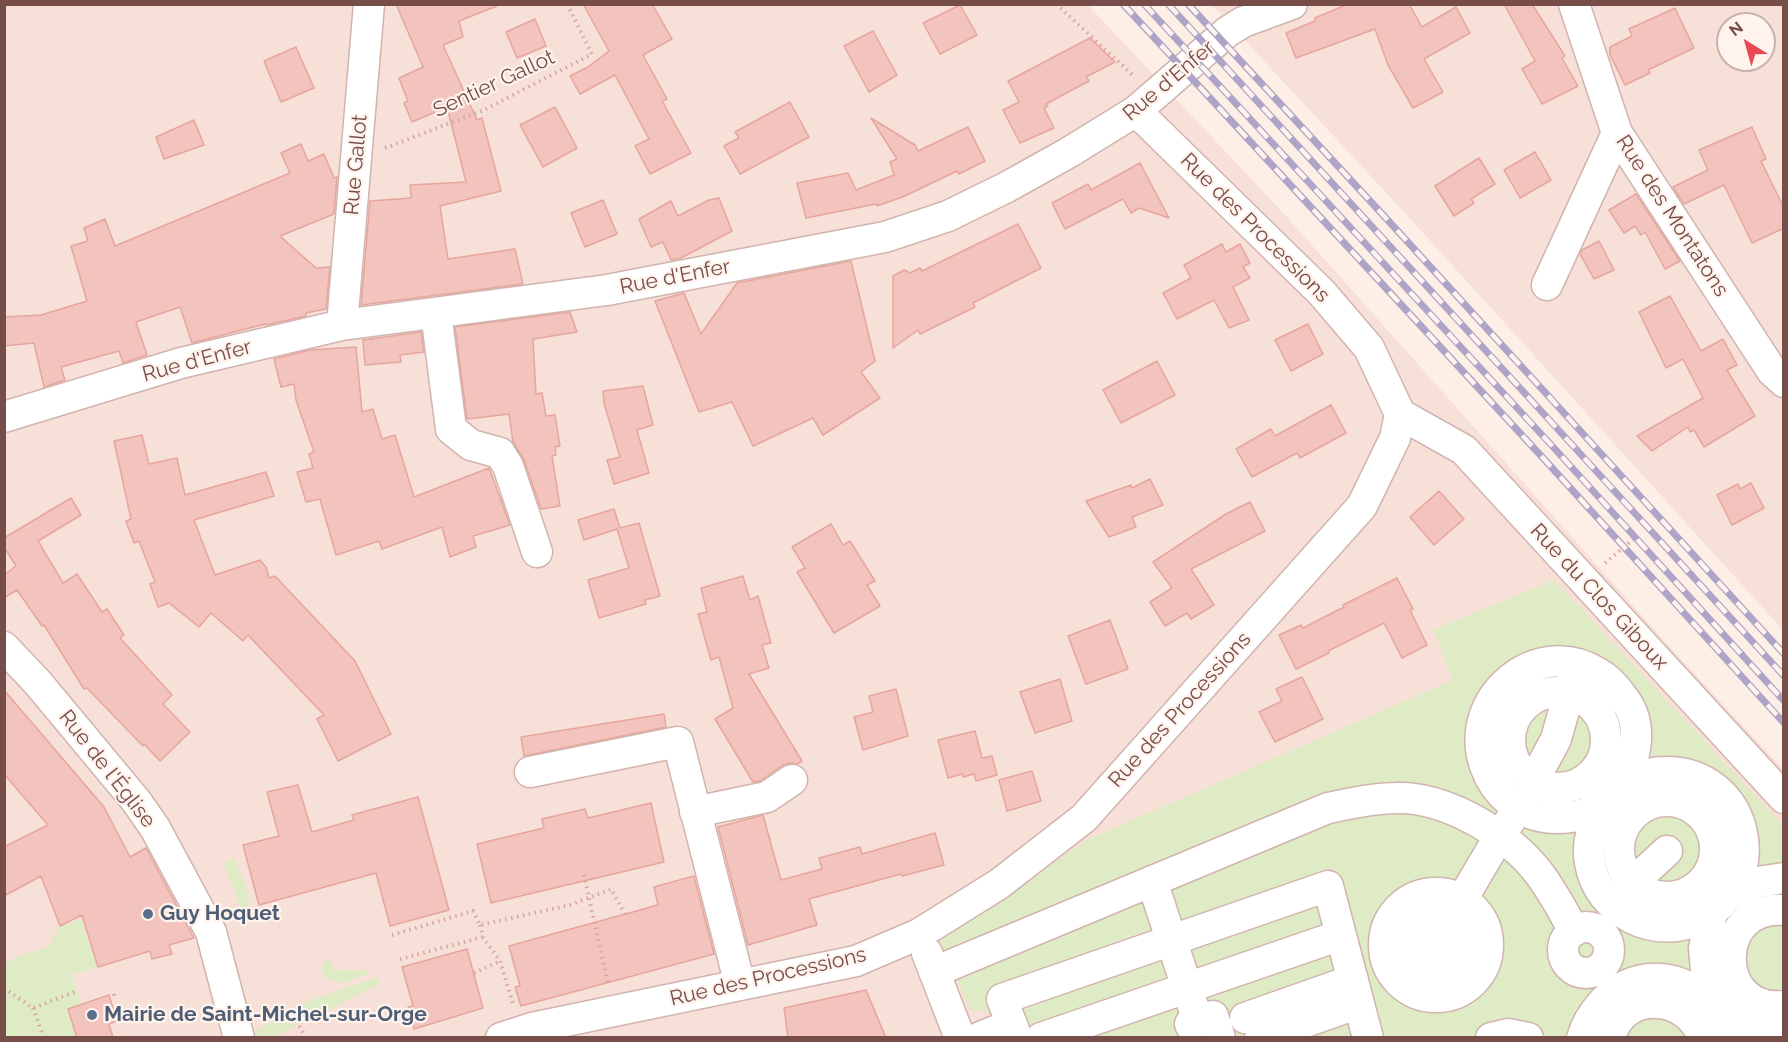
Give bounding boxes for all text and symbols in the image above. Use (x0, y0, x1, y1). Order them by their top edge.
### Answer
north arrow (1716, 12, 1776, 72)
text: N (1725, 18, 1747, 40)
street label: Rue d'Enfer (1118, 35, 1220, 127)
street label: Sentier Gallot (429, 45, 559, 123)
street label: Rue Gallot (339, 114, 373, 216)
street label: Rue des Montatons (1610, 130, 1734, 302)
street label: Rue des Processions (1175, 148, 1335, 308)
street label: Rue d'Enfer (618, 254, 732, 300)
street label: Rue d'Enfer (140, 334, 254, 388)
street label: Rue du Clos Giboux (1525, 519, 1673, 675)
street label: Rue des Processions (1103, 627, 1257, 793)
street label: Rue de l'Église (53, 705, 161, 833)
place label: Guy Hoquet (160, 901, 280, 927)
marker: Guy Hoquet (141, 907, 155, 921)
street label: Rue des Processions (667, 942, 869, 1012)
place label: Mairie de Saint-Michel-sur-Orge (104, 1002, 427, 1028)
marker: Mairie de Saint-Michel-sur-Orge (85, 1008, 99, 1022)

